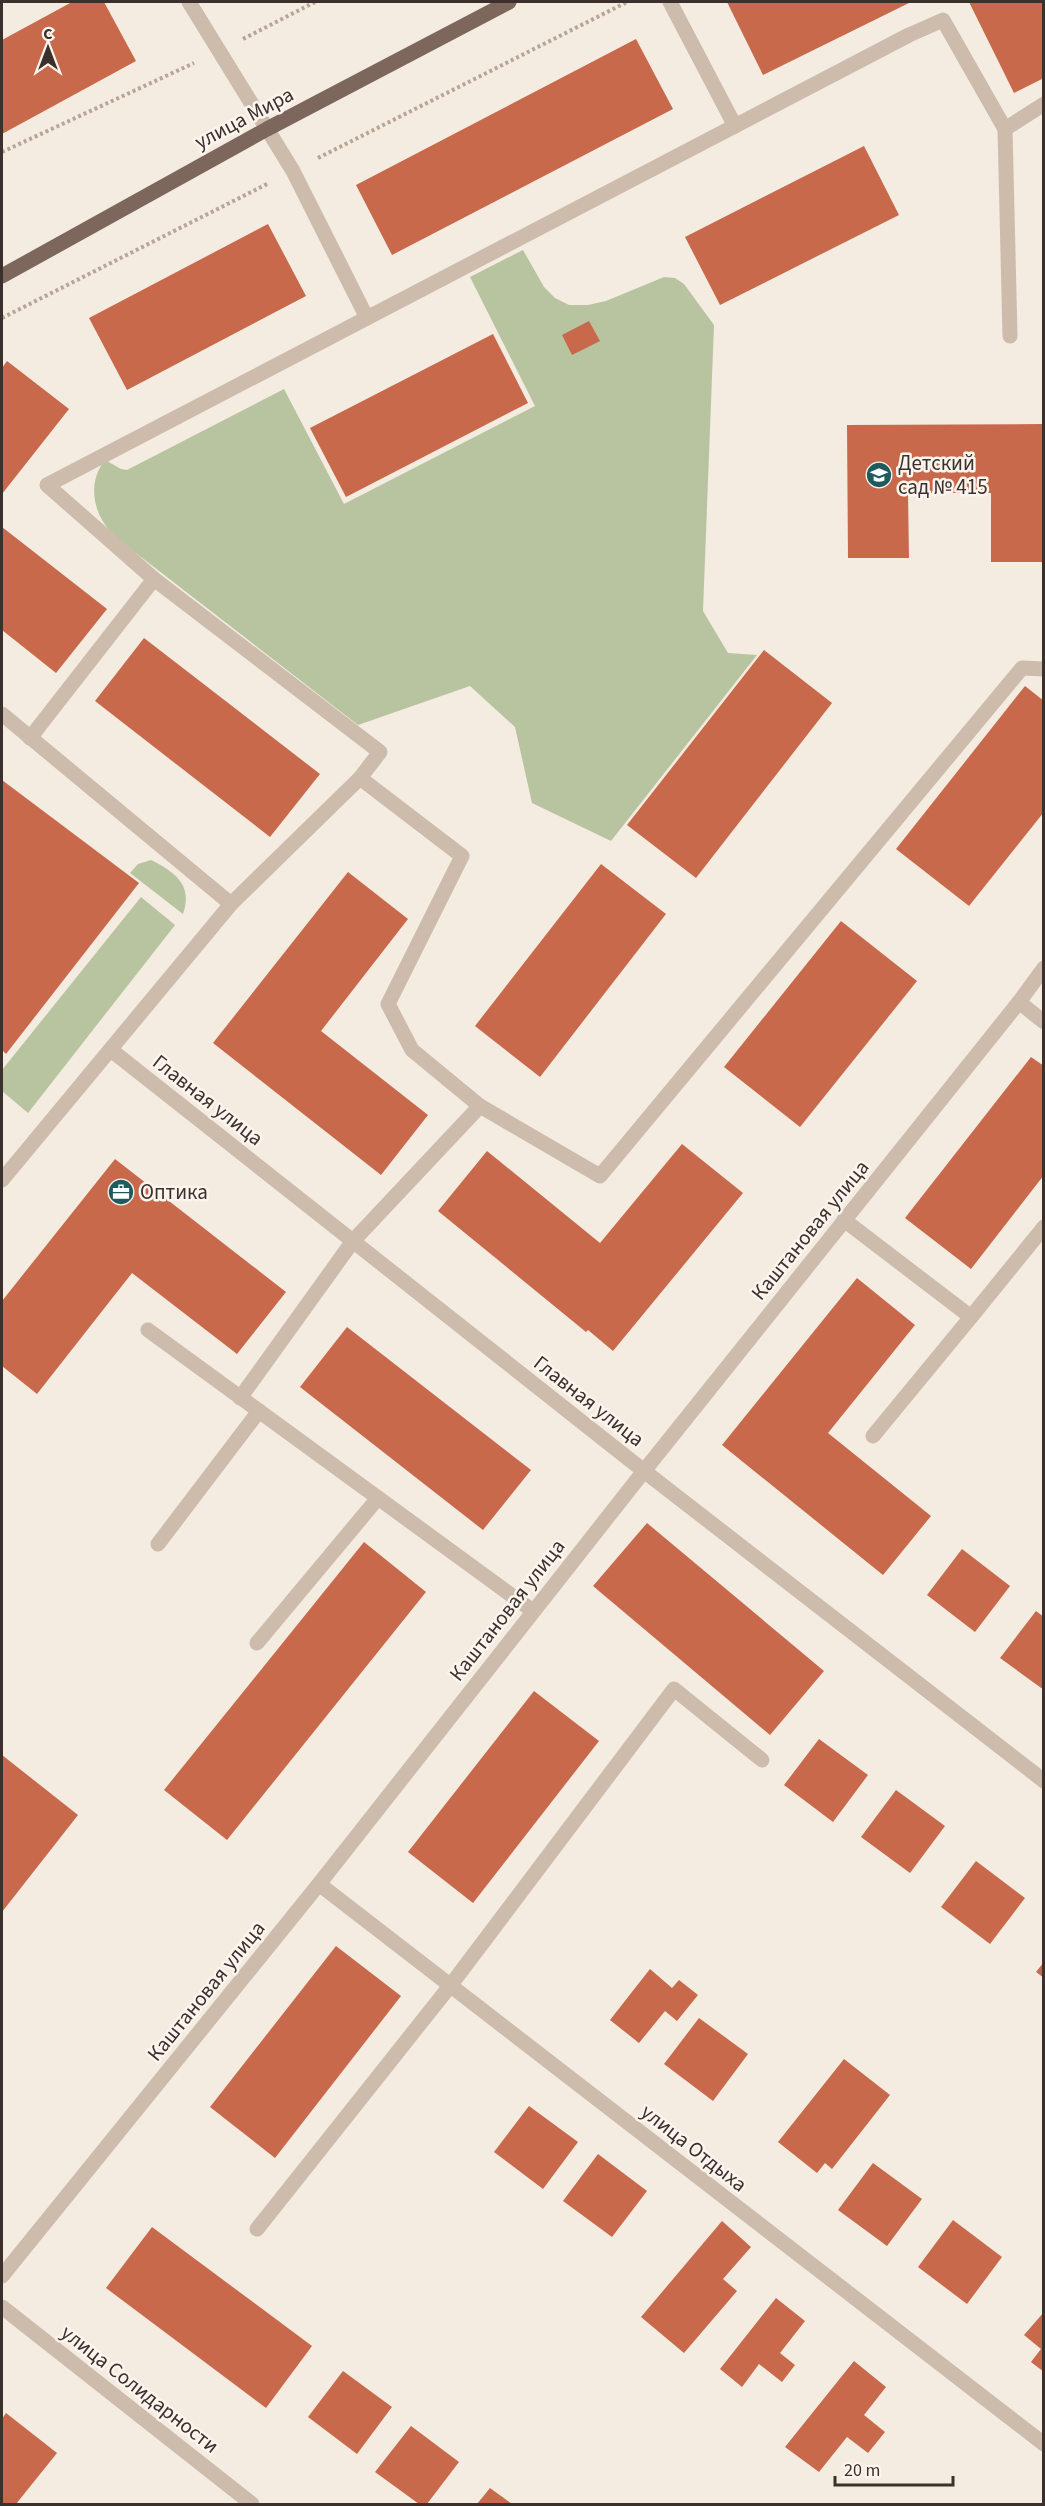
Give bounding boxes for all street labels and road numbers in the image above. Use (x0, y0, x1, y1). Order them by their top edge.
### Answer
street label: улица Мира (189, 79, 299, 157)
street label: Главная улица (146, 1047, 270, 1153)
street label: Каштановая улица (744, 1153, 876, 1307)
street label: Главная улица (527, 1348, 651, 1454)
street label: Каштановая улица (442, 1533, 572, 1687)
street label: Каштановая улица (140, 1914, 272, 2068)
street label: улица Отдыха (635, 2097, 753, 2199)
street label: улица Солидарности (55, 2318, 225, 2460)

